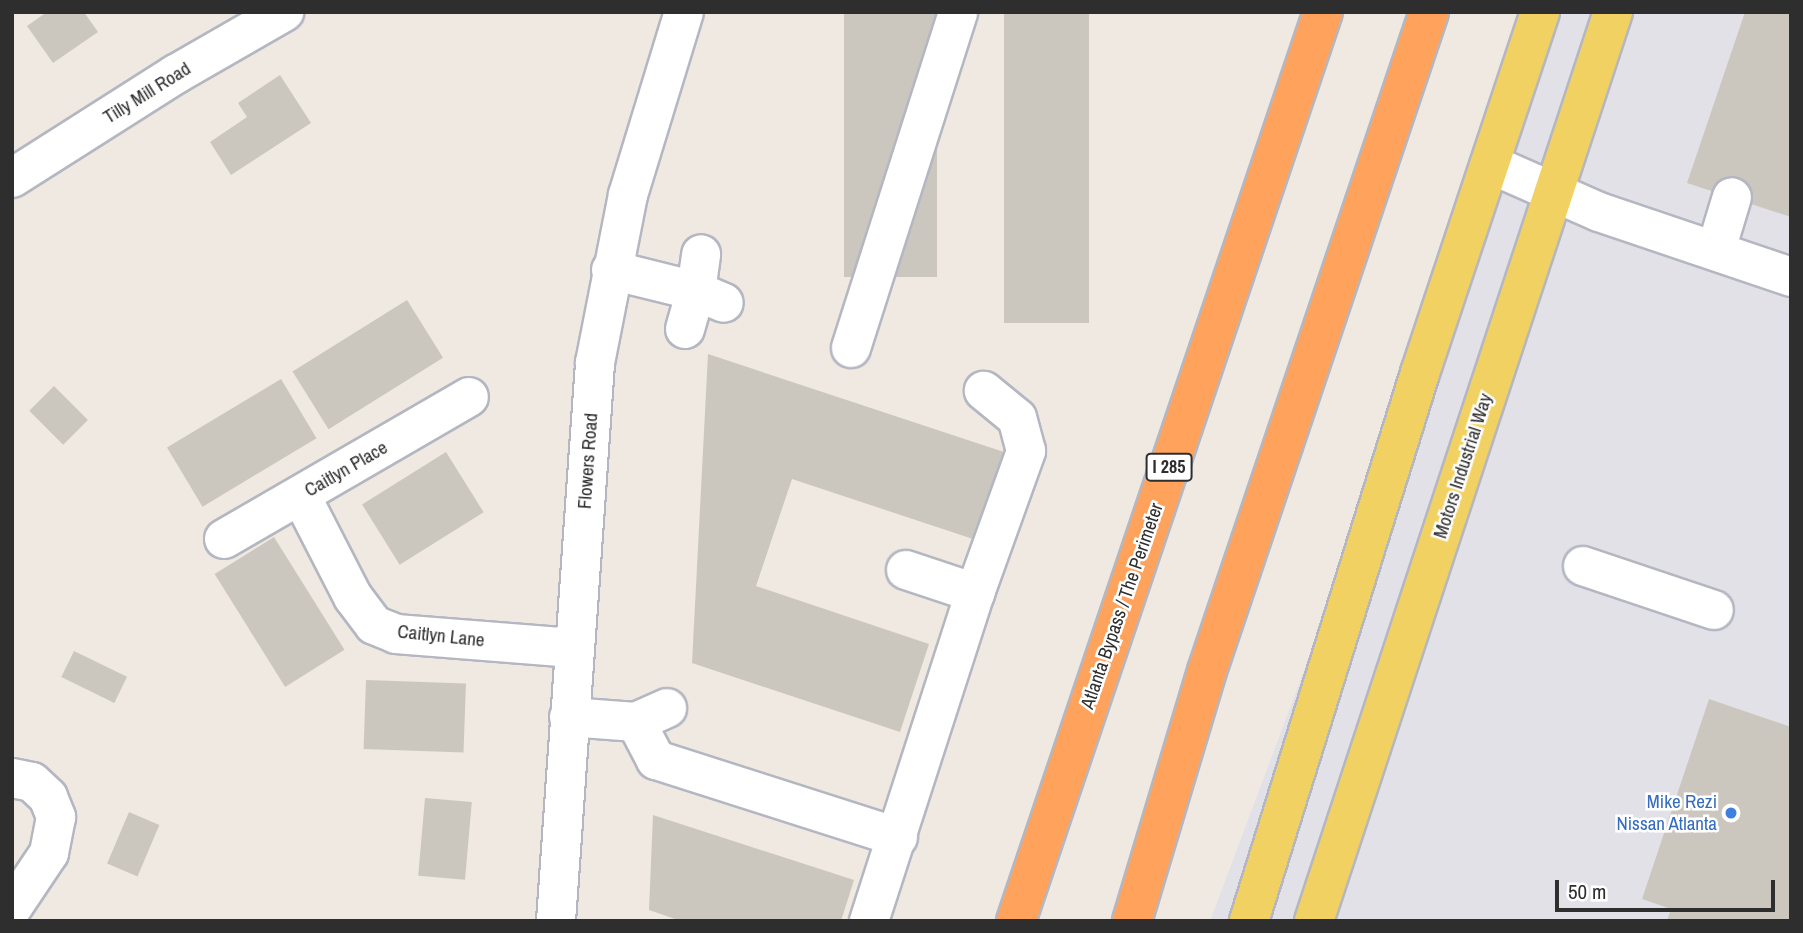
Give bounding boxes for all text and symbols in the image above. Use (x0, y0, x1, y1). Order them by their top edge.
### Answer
street label: Tilly Mill Road (99, 57, 195, 129)
street label: Motors Industrial Way (1429, 391, 1497, 541)
street label: Flowers Road (573, 412, 603, 510)
street label: Caitlyn Place (301, 436, 391, 502)
road number: I 285 (1144, 452, 1194, 481)
street label: Atlanta Bypass / The Perimeter (1076, 500, 1168, 712)
street label: Caitlyn Lane (396, 620, 486, 652)
place label: Mike Rezi Nissan Atlanta (1616, 791, 1717, 835)
marker: Mike Rezi Nissan Atlanta (1723, 805, 1739, 821)
scale bar (1558, 866, 1778, 910)
text: 50 m (1568, 877, 1606, 906)

